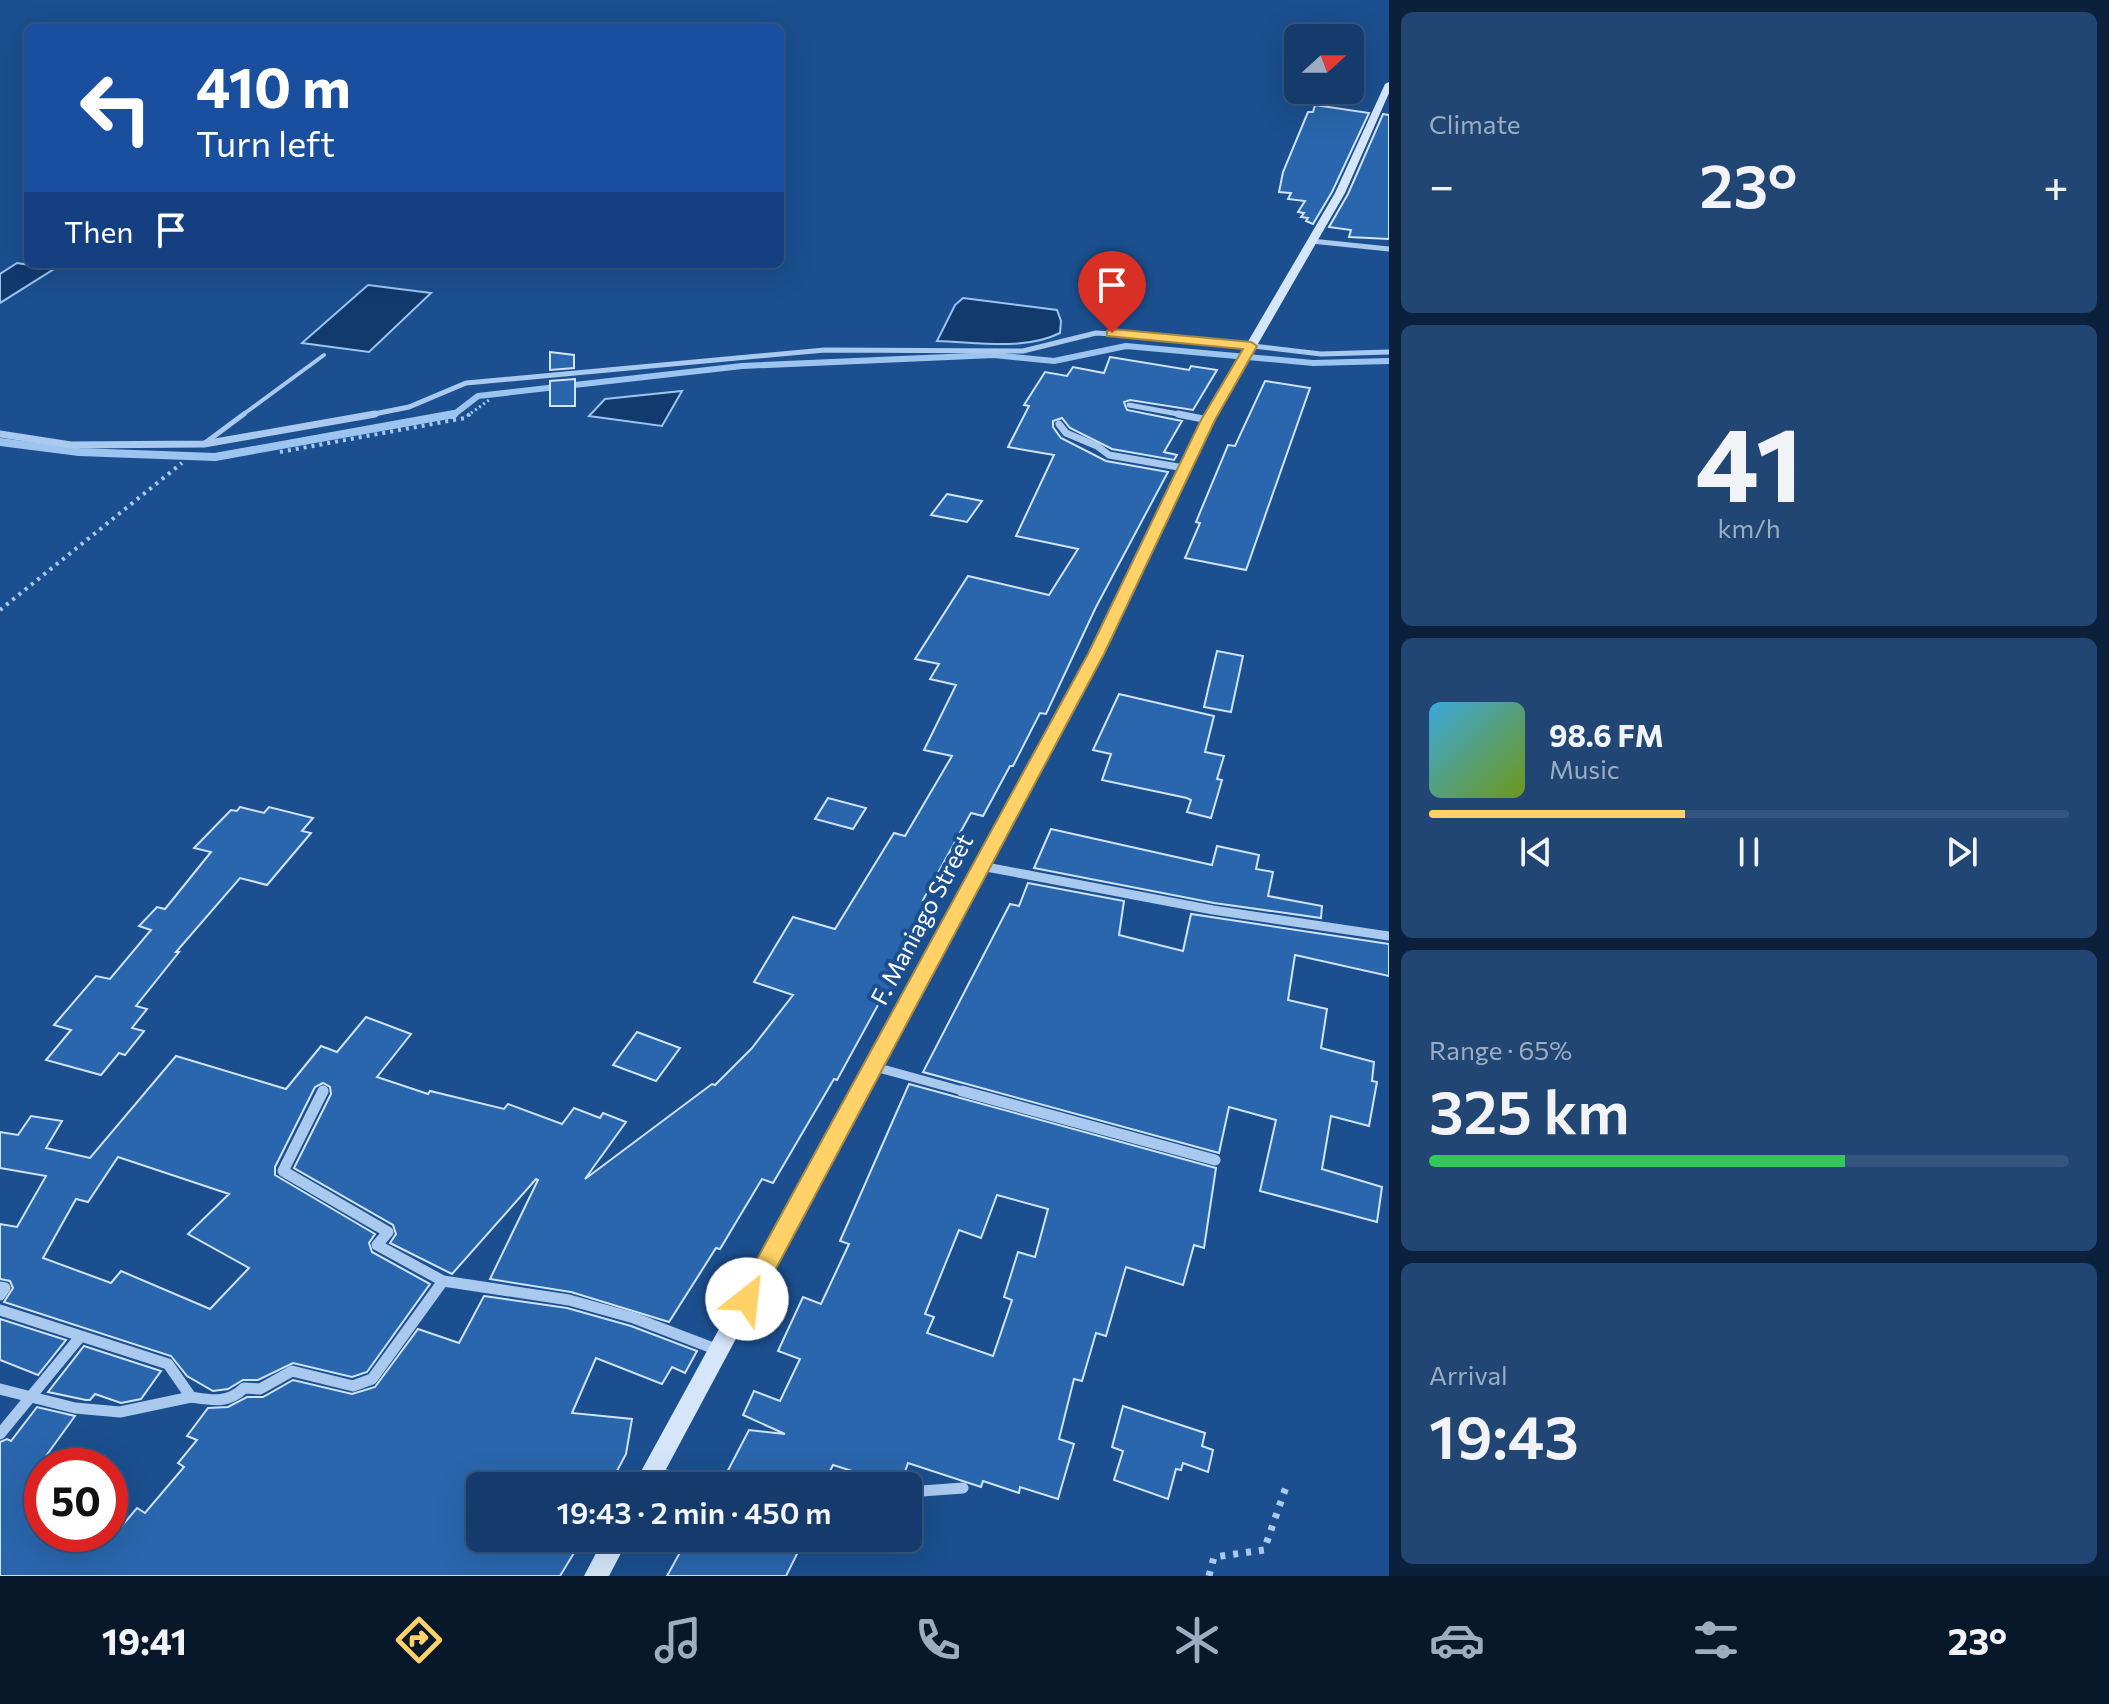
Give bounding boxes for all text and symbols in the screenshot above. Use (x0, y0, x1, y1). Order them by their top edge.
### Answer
north arrow (1284, 24, 1364, 104)
map controls (1284, 24, 1364, 104)
text: 410 m (196, 51, 351, 120)
icon: left (64, 56, 168, 160)
text: Climate (1429, 108, 1521, 139)
text: Turn left (196, 120, 335, 164)
text: 23° (1700, 147, 1798, 220)
text: − (1429, 157, 1454, 211)
text: + (2043, 157, 2069, 211)
icon: arrive (149, 208, 193, 252)
text: Then (64, 212, 133, 249)
pin (1078, 251, 1146, 333)
icon: arrive (1090, 263, 1134, 307)
text: 41 (1695, 396, 1803, 523)
text: km/h (1717, 512, 1781, 543)
text: 98.6 FM (1549, 716, 1664, 753)
text: Music (1549, 753, 1620, 784)
street label: F. Maniago Street (864, 829, 978, 1009)
icon: previous (1514, 830, 1558, 874)
icon: pause (1727, 830, 1771, 874)
icon: next (1940, 830, 1984, 874)
text: Range · 65% (1429, 1034, 1572, 1065)
text: 325 km (1429, 1073, 1630, 1146)
position arrow (705, 1257, 789, 1341)
text: Arrival (1429, 1359, 1508, 1390)
text: 19:43 (1429, 1398, 1579, 1471)
speed limit sign: 50 (24, 1448, 128, 1552)
text: 19:43 · 2 min · 450 m (557, 1493, 831, 1530)
icon: directions (391, 1612, 447, 1668)
icon: music (650, 1612, 706, 1668)
icon: phone (910, 1612, 966, 1668)
icon: climate (1169, 1612, 1225, 1668)
icon: car (1429, 1612, 1485, 1668)
icon: filters (1688, 1612, 1744, 1668)
text: 19:41 (102, 1618, 187, 1662)
text: 23° (1948, 1618, 2007, 1662)

